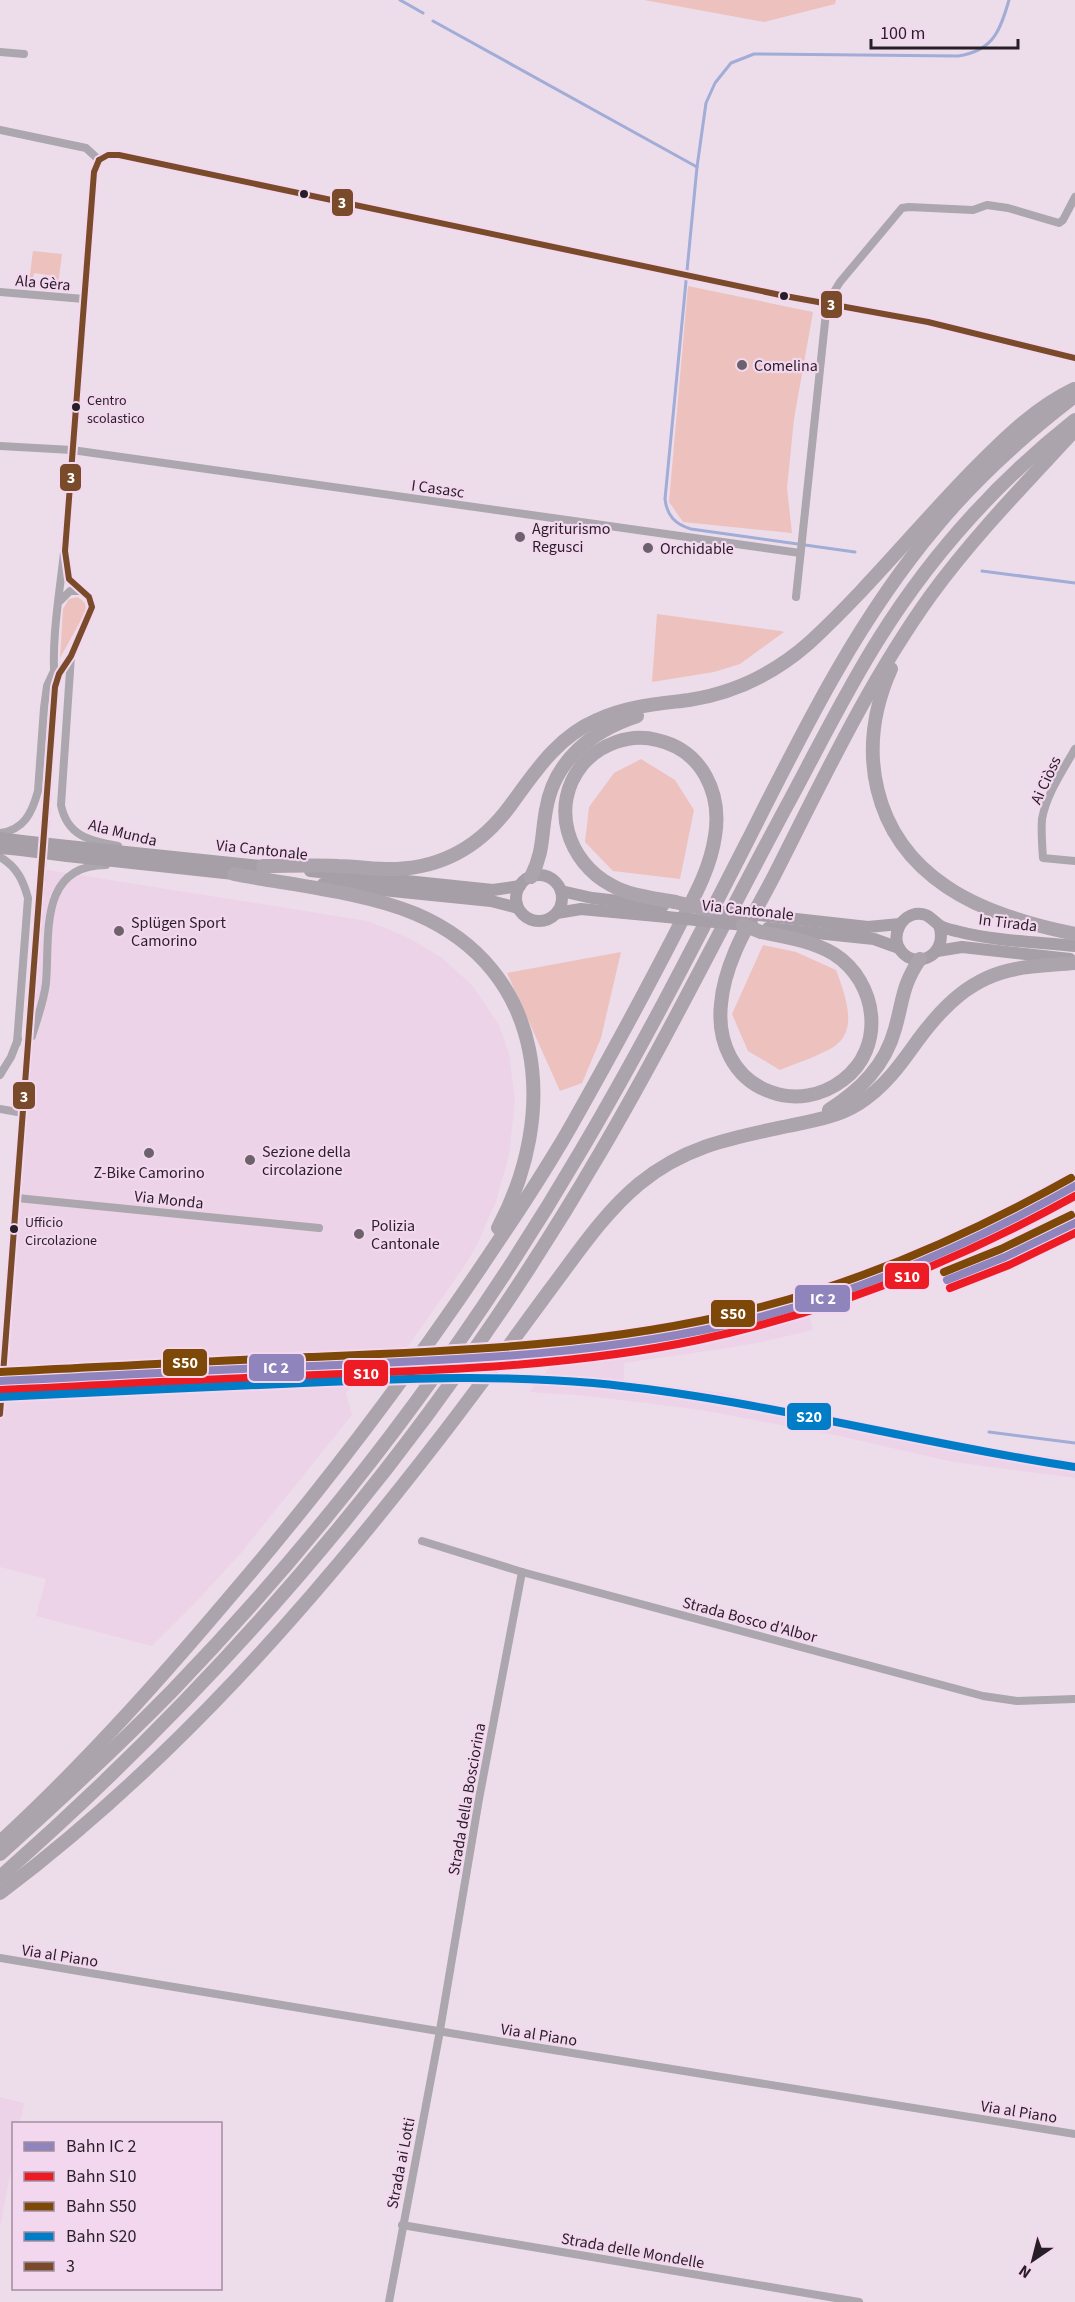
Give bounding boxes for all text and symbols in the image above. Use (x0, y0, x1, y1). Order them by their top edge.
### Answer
scale bar (871, 12, 1018, 50)
text: 100 m (880, 21, 925, 46)
unlabelled marker (298, 188, 310, 200)
line badge: 3 (331, 188, 354, 217)
text: 3 (338, 192, 346, 214)
street label: Ala Gèra (15, 270, 71, 296)
unlabelled marker (778, 290, 790, 302)
line badge: 3 (820, 290, 843, 319)
text: 3 (827, 294, 835, 316)
place label: Comelina (754, 355, 818, 377)
marker: Comelina (735, 358, 749, 372)
place label: Centro scolastico (87, 391, 145, 429)
marker: Centro scolastico (70, 401, 82, 413)
line badge: 3 (59, 463, 82, 492)
text: 3 (67, 467, 75, 489)
street label: I Casasc (410, 474, 466, 504)
place label: Agriturismo Regusci (532, 518, 610, 558)
marker: Agriturismo Regusci (513, 530, 527, 544)
place label: Orchidable (660, 538, 734, 560)
marker: Orchidable (641, 541, 655, 555)
street label: Ai Ciòss (1025, 752, 1067, 808)
street label: Ala Munda (86, 814, 159, 852)
street label: Via Cantonale (215, 834, 309, 866)
street label: Via Cantonale (701, 894, 795, 926)
street label: In Tirada (977, 908, 1038, 937)
place label: Splügen Sport Camorino (131, 912, 227, 952)
marker: Splügen Sport Camorino (112, 924, 126, 938)
line badge: 3 (12, 1081, 36, 1110)
text: 3 (20, 1086, 28, 1108)
place label: Sezione della circolazione (262, 1141, 351, 1181)
marker: Z-Bike Camorino (142, 1146, 156, 1160)
marker: Sezione della circolazione (243, 1153, 257, 1167)
place label: Z-Bike Camorino (93, 1162, 205, 1184)
street label: Via Monda (133, 1185, 205, 1215)
place label: Ufficio Circolazione (25, 1213, 97, 1251)
place label: Polizia Cantonale (371, 1215, 440, 1255)
marker: Ufficio Circolazione (8, 1223, 20, 1235)
marker: Polizia Cantonale (352, 1227, 366, 1241)
line badge: S10 (884, 1262, 930, 1290)
text: S10 (894, 1266, 920, 1288)
line badge: IC 2 (794, 1284, 851, 1313)
text: IC 2 (810, 1288, 836, 1310)
line badge: S50 (710, 1299, 756, 1328)
text: S50 (720, 1303, 746, 1325)
line badge: S50 (162, 1348, 208, 1377)
text: S50 (172, 1352, 198, 1374)
line badge: IC 2 (248, 1353, 305, 1382)
text: IC 2 (263, 1357, 289, 1379)
line badge: S10 (343, 1359, 389, 1387)
text: S10 (353, 1363, 379, 1385)
line badge: S20 (786, 1402, 832, 1431)
text: S20 (796, 1406, 822, 1428)
street label: Strada Bosco d'Albor (680, 1591, 820, 1649)
street label: Strada della Bosciorina (443, 1721, 491, 1877)
street label: Via al Piano (20, 1939, 100, 1973)
street label: Via al Piano (499, 2018, 579, 2052)
street label: Via al Piano (979, 2095, 1059, 2129)
street label: Strada ai Lotti (381, 2116, 421, 2211)
legend (12, 2122, 222, 2290)
text: Bahn IC 2 (66, 2134, 137, 2159)
text: Bahn S10 (66, 2164, 136, 2189)
text: Bahn S50 (66, 2194, 136, 2219)
text: Bahn S20 (66, 2224, 136, 2249)
street label: Strada delle Mondelle (559, 2228, 706, 2274)
north arrow (1003, 2230, 1063, 2290)
text: 3 (66, 2254, 75, 2279)
text: N (1014, 2259, 1036, 2284)

